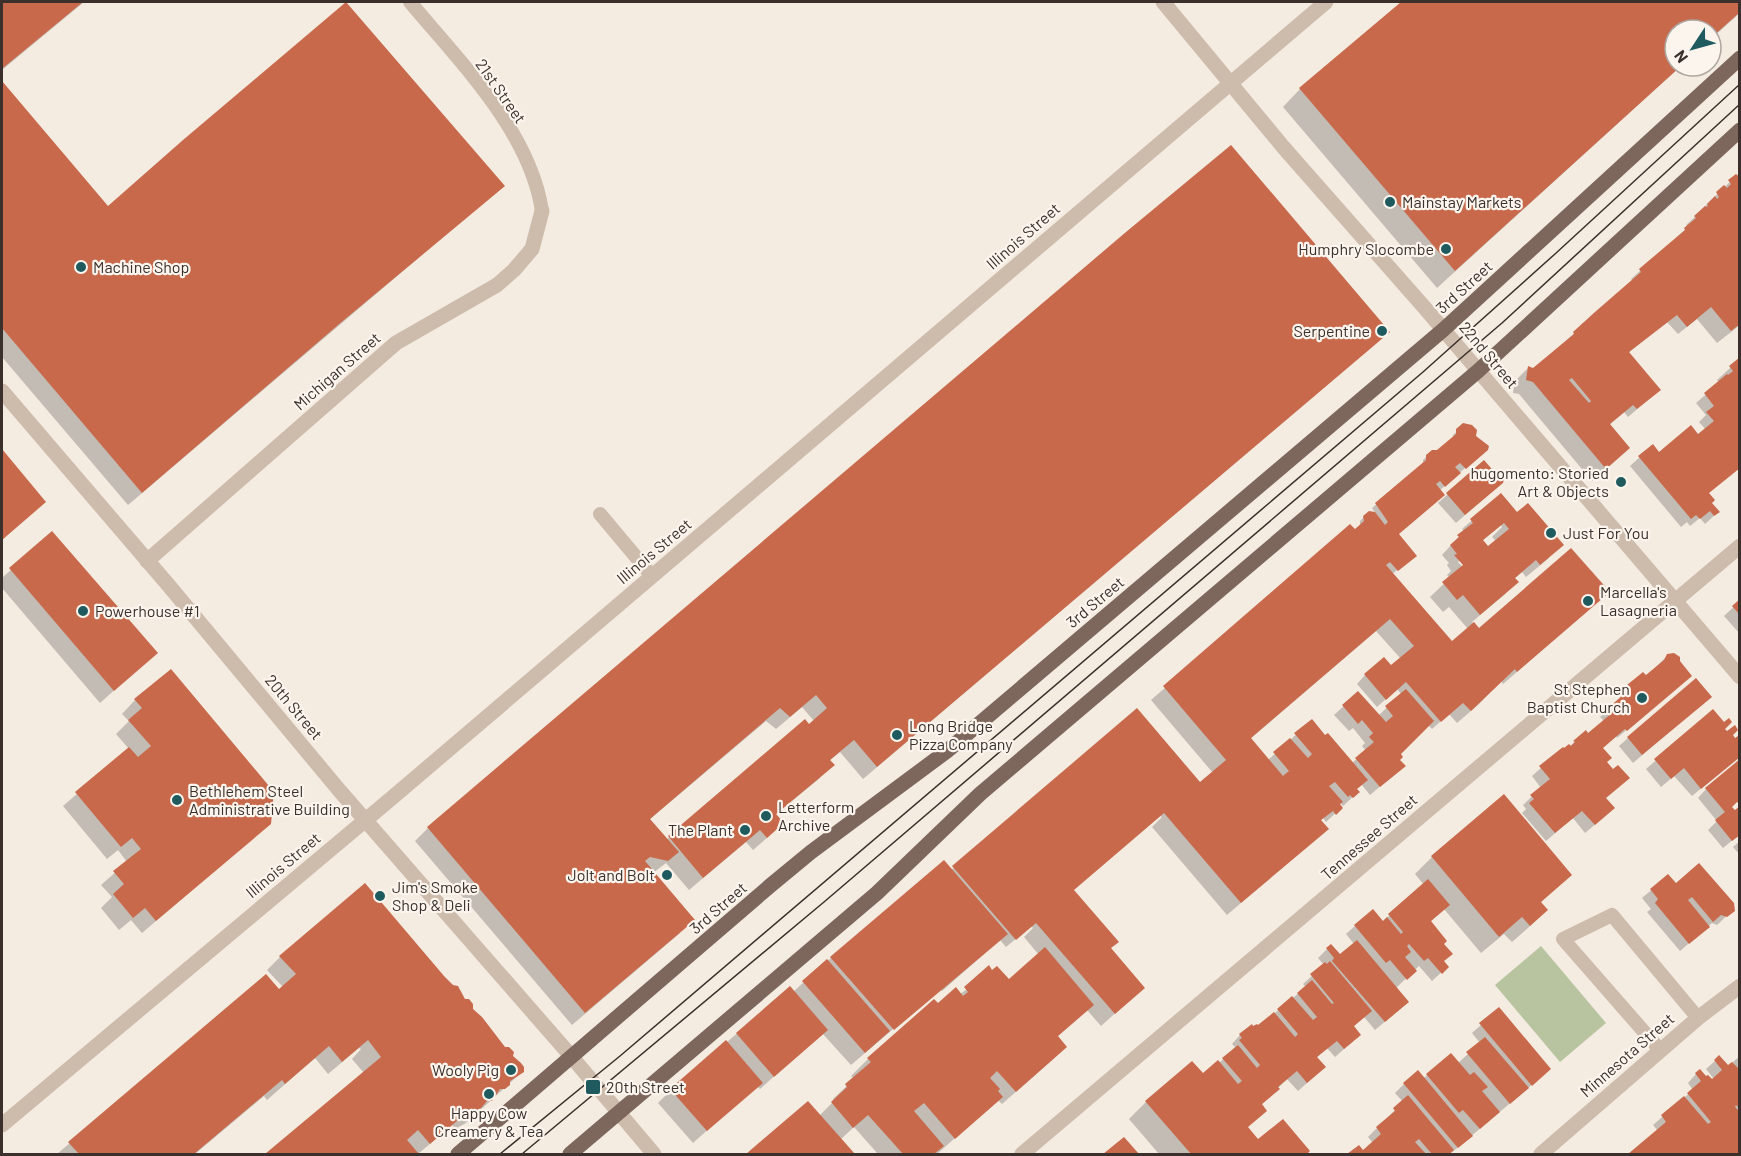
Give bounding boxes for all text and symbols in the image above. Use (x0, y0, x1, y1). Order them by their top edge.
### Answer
north arrow (1663, 18, 1723, 78)
text: N (1670, 47, 1691, 67)
street label: 21st Street (472, 55, 531, 127)
place label: Mainstay Markets (1402, 192, 1522, 211)
marker: Mainstay Markets (1383, 195, 1397, 209)
street label: Illinois Street (982, 198, 1063, 273)
place label: Humphry Slocombe (1298, 239, 1434, 258)
marker: Humphry Slocombe (1439, 242, 1453, 256)
street label: 3rd Street (1431, 256, 1496, 317)
place label: Machine Shop (93, 257, 189, 276)
marker: Machine Shop (74, 260, 88, 274)
street label: 22nd Street (1456, 317, 1523, 392)
place label: Serpentine (1293, 321, 1370, 340)
marker: Serpentine (1375, 324, 1389, 338)
street label: Michigan Street (289, 328, 384, 413)
place label: hugomento: Storied Art & Objects (1471, 463, 1609, 500)
marker: hugomento: Storied Art & Objects (1614, 475, 1628, 489)
street label: Illinois Street (613, 514, 695, 587)
place label: Just For You (1563, 523, 1649, 542)
marker: Just For You (1544, 526, 1558, 540)
street label: 3rd Street (1062, 572, 1127, 631)
place label: Marcella's Lasagneria (1600, 582, 1677, 619)
marker: Marcella's Lasagneria (1581, 594, 1595, 608)
place label: Powerhouse #1 (95, 601, 200, 620)
marker: Powerhouse #1 (76, 604, 90, 618)
street label: 20th Street (262, 670, 327, 743)
place label: St Stephen Baptist Church (1527, 679, 1630, 716)
marker: St Stephen Baptist Church (1635, 691, 1649, 705)
place label: Long Bridge Pizza Company (909, 716, 1013, 753)
marker: Long Bridge Pizza Company (890, 728, 904, 742)
place label: Bethlehem Steel Administrative Building (189, 781, 350, 818)
street label: Tennessee Street (1317, 790, 1421, 884)
marker: Bethlehem Steel Administrative Building (170, 793, 184, 807)
place label: Letterform Archive (778, 797, 854, 834)
marker: Letterform Archive (759, 809, 773, 823)
place label: The Plant (668, 820, 733, 839)
marker: The Plant (738, 823, 752, 837)
street label: Illinois Street (242, 828, 324, 901)
place label: Jolt and Bolt (567, 865, 655, 884)
marker: Jolt and Bolt (660, 868, 674, 882)
place label: Jim's Smoke Shop & Deli (392, 877, 478, 914)
street label: 3rd Street (685, 878, 750, 938)
marker: Jim's Smoke Shop & Deli (373, 889, 387, 903)
street label: Minnesota Street (1576, 1009, 1678, 1101)
place label: Wooly Pig (432, 1060, 499, 1079)
marker: Wooly Pig (504, 1063, 518, 1077)
place label: 20th Street (606, 1077, 685, 1096)
marker: 20th Street (584, 1078, 602, 1096)
marker: Happy Cow Creamery & Tea (482, 1087, 496, 1101)
place label: Happy Cow Creamery & Tea (435, 1103, 543, 1140)

